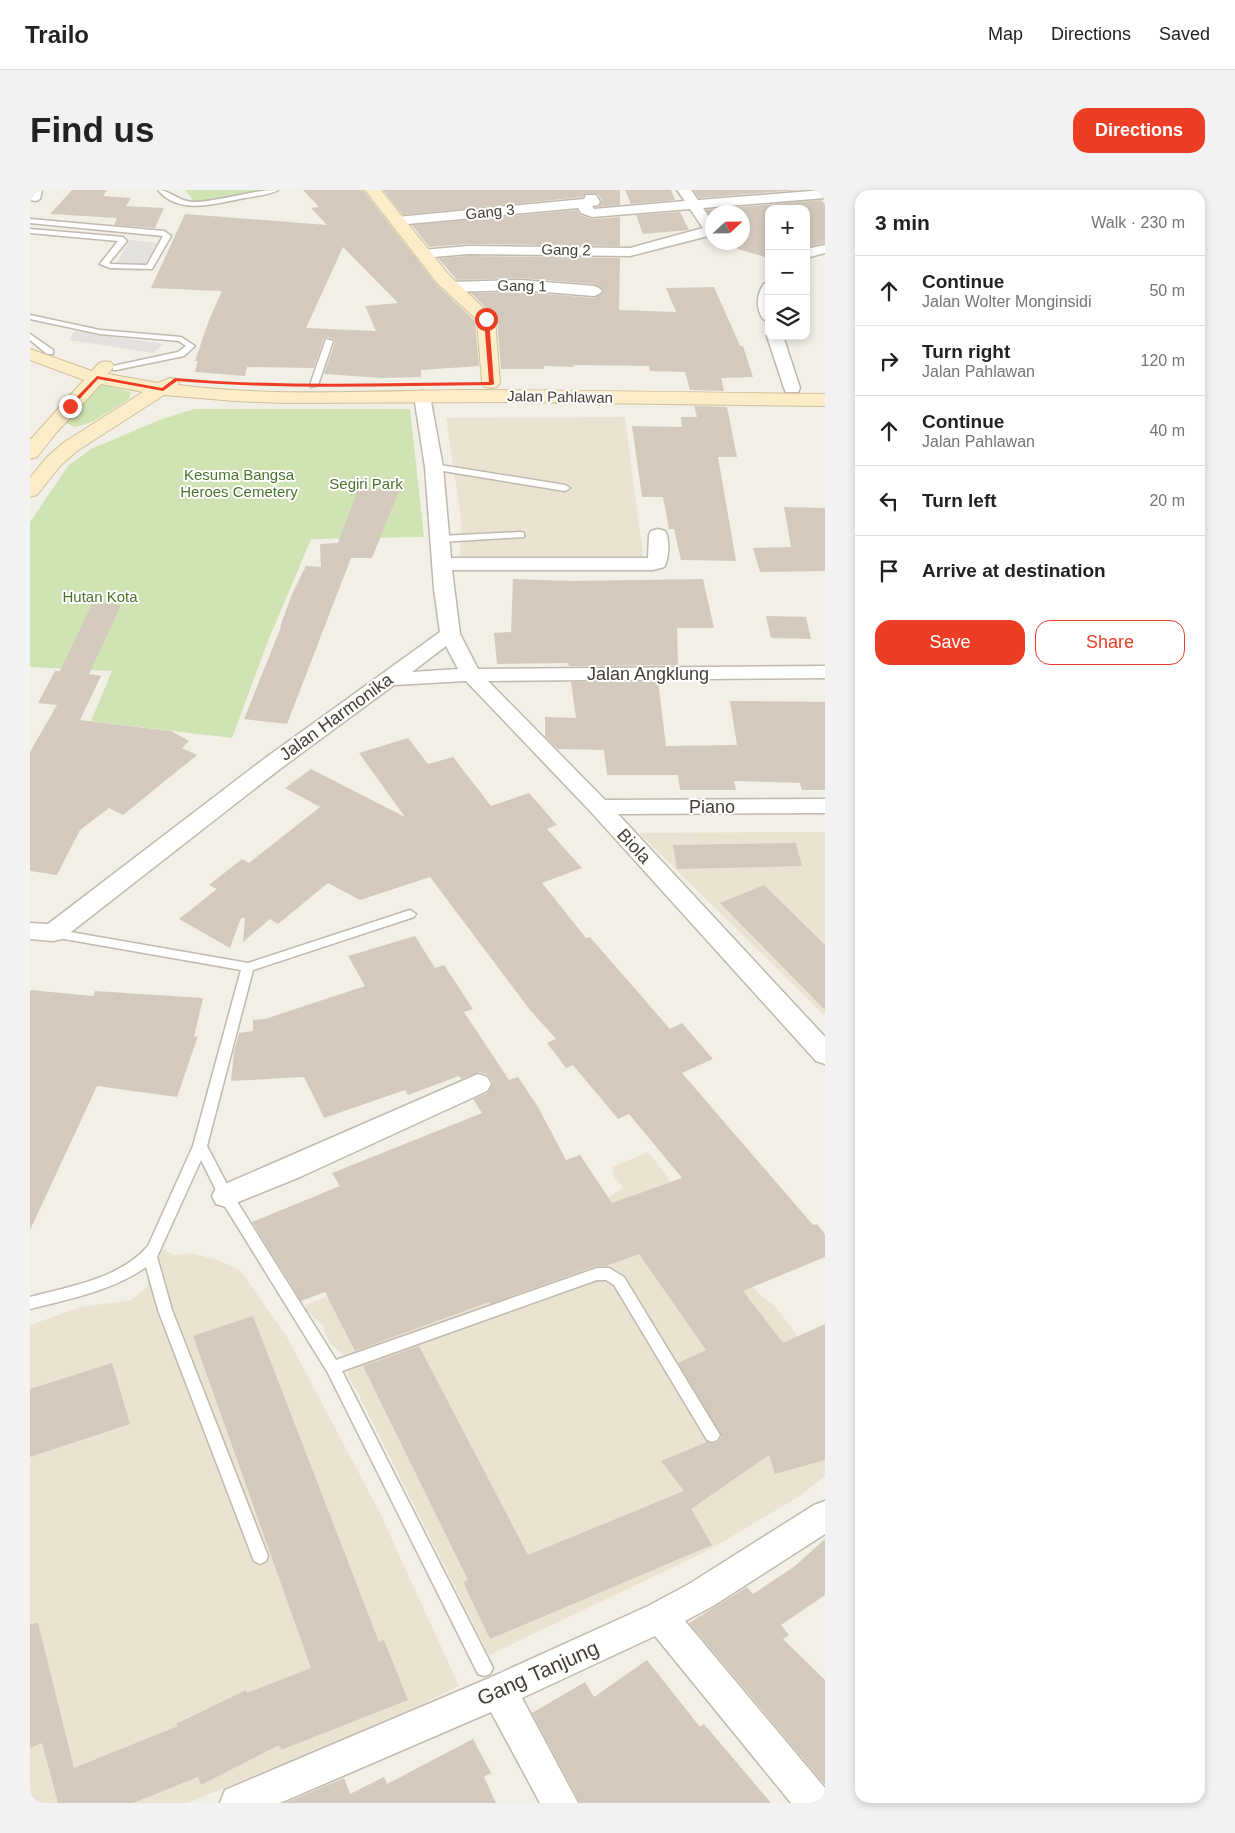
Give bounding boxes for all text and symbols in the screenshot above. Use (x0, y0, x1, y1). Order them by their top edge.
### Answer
text: Trailo (25, 21, 89, 48)
text: Map (988, 24, 1023, 44)
text: Directions (1051, 24, 1131, 44)
text: Saved (1159, 24, 1210, 44)
button: Directions (1073, 108, 1205, 153)
text: Find us (30, 110, 154, 149)
street label: Gang 3 (465, 200, 515, 223)
north arrow (705, 205, 750, 250)
map controls (765, 205, 810, 340)
button: + (765, 205, 810, 250)
text: 3 min (875, 211, 930, 234)
text: Walk · 230 m (1091, 214, 1185, 231)
street label: Gang 2 (541, 241, 591, 258)
button: − (765, 250, 810, 295)
text: Continue (922, 271, 1004, 292)
street label: Gang 1 (497, 277, 547, 294)
icon: ahead (875, 277, 903, 305)
text: 50 m (1149, 282, 1185, 299)
text: Jalan Wolter Monginsidi (922, 293, 1092, 310)
button: layers (765, 295, 810, 340)
route start (475, 308, 498, 331)
text: Turn right (922, 341, 1010, 362)
icon: right (875, 347, 903, 375)
text: 120 m (1141, 352, 1185, 369)
text: Jalan Pahlawan (922, 363, 1035, 380)
street label: Jalan Pahlawan (507, 387, 613, 406)
route end (59, 395, 82, 418)
text: Continue (922, 411, 1004, 432)
icon: ahead (875, 417, 903, 445)
text: 40 m (1149, 422, 1185, 439)
text: Jalan Pahlawan (922, 433, 1035, 450)
park label: Kesuma Bangsa Heroes Cemetery (180, 466, 298, 500)
park label: Segiri Park (329, 475, 403, 492)
icon: left (875, 487, 903, 515)
text: Turn left (922, 490, 997, 511)
text: 20 m (1149, 492, 1185, 509)
icon: arrive (875, 557, 903, 585)
text: Arrive at destination (922, 560, 1106, 581)
park label: Hutan Kota (62, 588, 138, 605)
button: Save (875, 620, 1025, 665)
button: Share (1035, 620, 1185, 665)
street label: Jalan Angklung (587, 664, 709, 684)
street label: Jalan Harmonika (275, 669, 397, 765)
street label: Piano (689, 797, 735, 817)
street label: Biola (613, 825, 656, 868)
street label: Gang Tanjung (474, 1636, 602, 1710)

